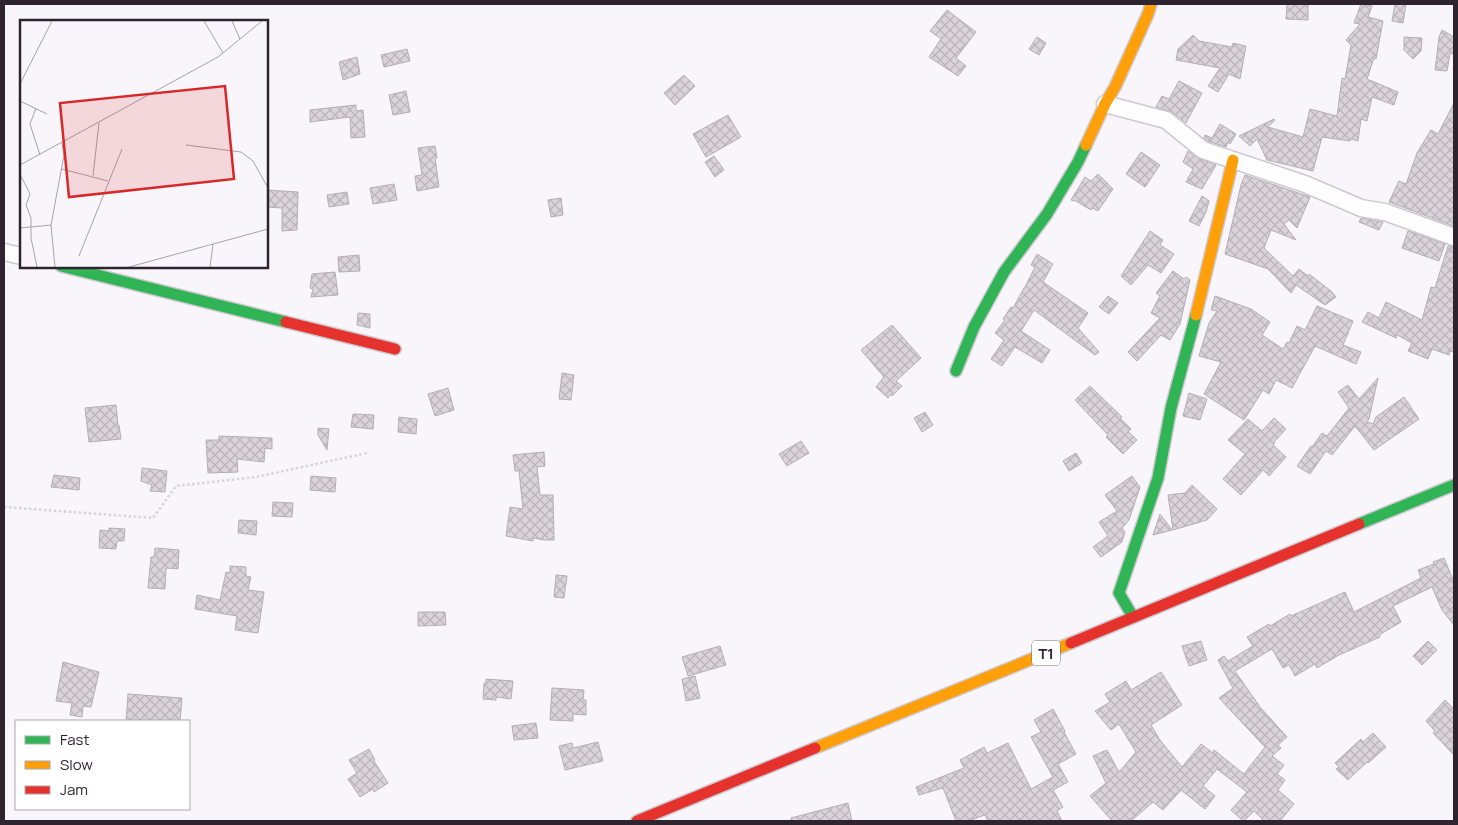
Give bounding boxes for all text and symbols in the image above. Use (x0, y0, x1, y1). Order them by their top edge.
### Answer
inset map (20, 20, 268, 268)
road number: T1 (1032, 640, 1060, 666)
legend (15, 720, 190, 810)
text: Fast (60, 729, 89, 750)
text: Slow (60, 754, 93, 775)
text: Jam (60, 779, 88, 800)

